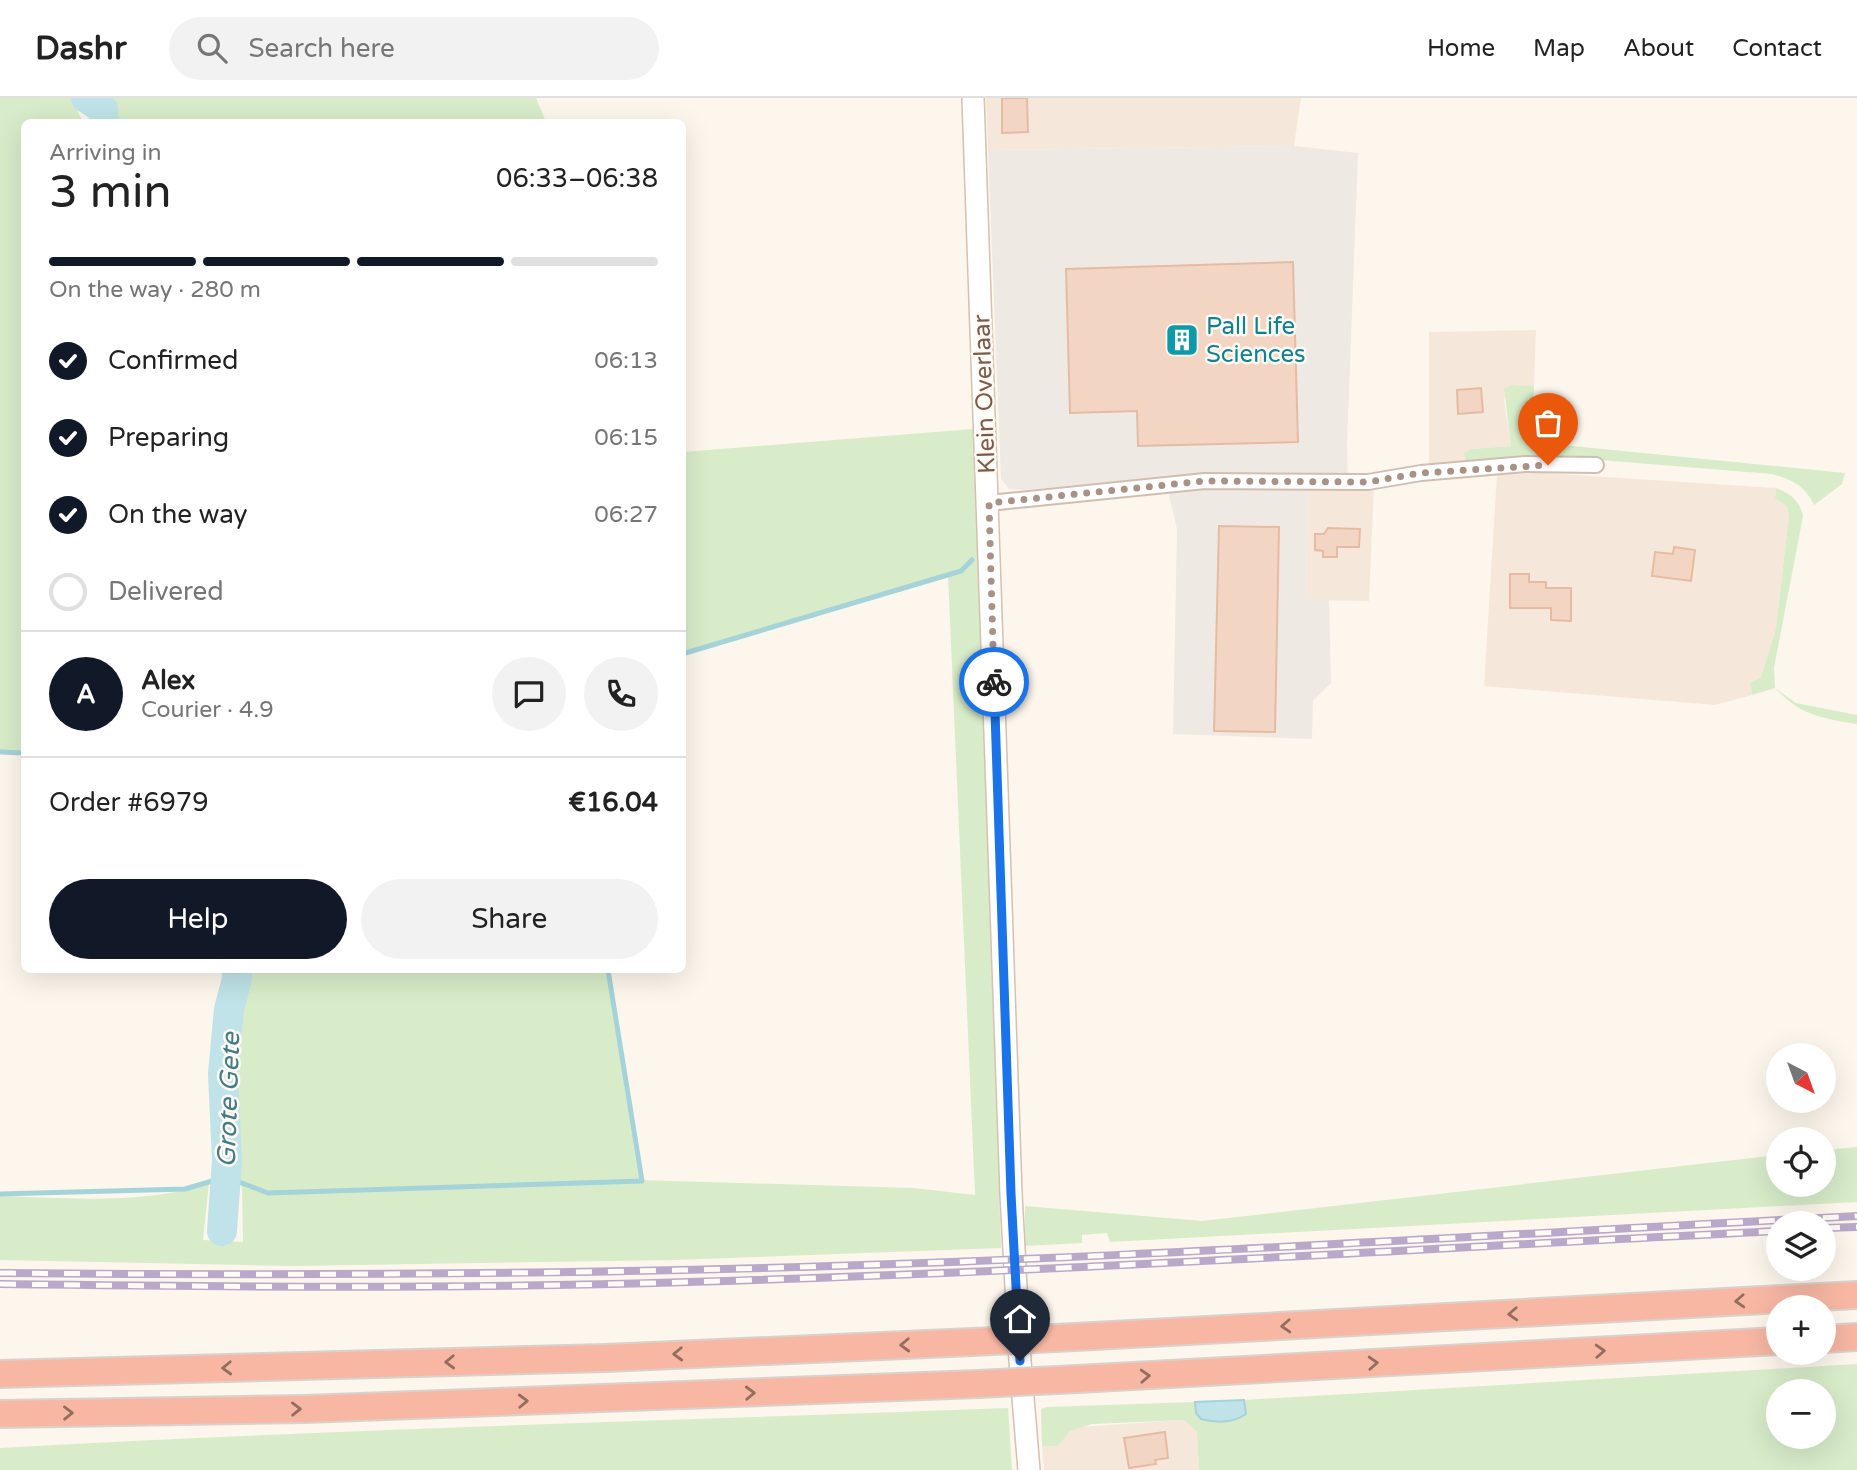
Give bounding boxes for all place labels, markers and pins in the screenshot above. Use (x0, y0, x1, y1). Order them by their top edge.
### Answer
place label: Pall Life Sciences (1206, 312, 1306, 369)
building icon: Pall Life Sciences (1163, 321, 1201, 359)
pin (1518, 393, 1578, 465)
pin (990, 1289, 1050, 1361)

